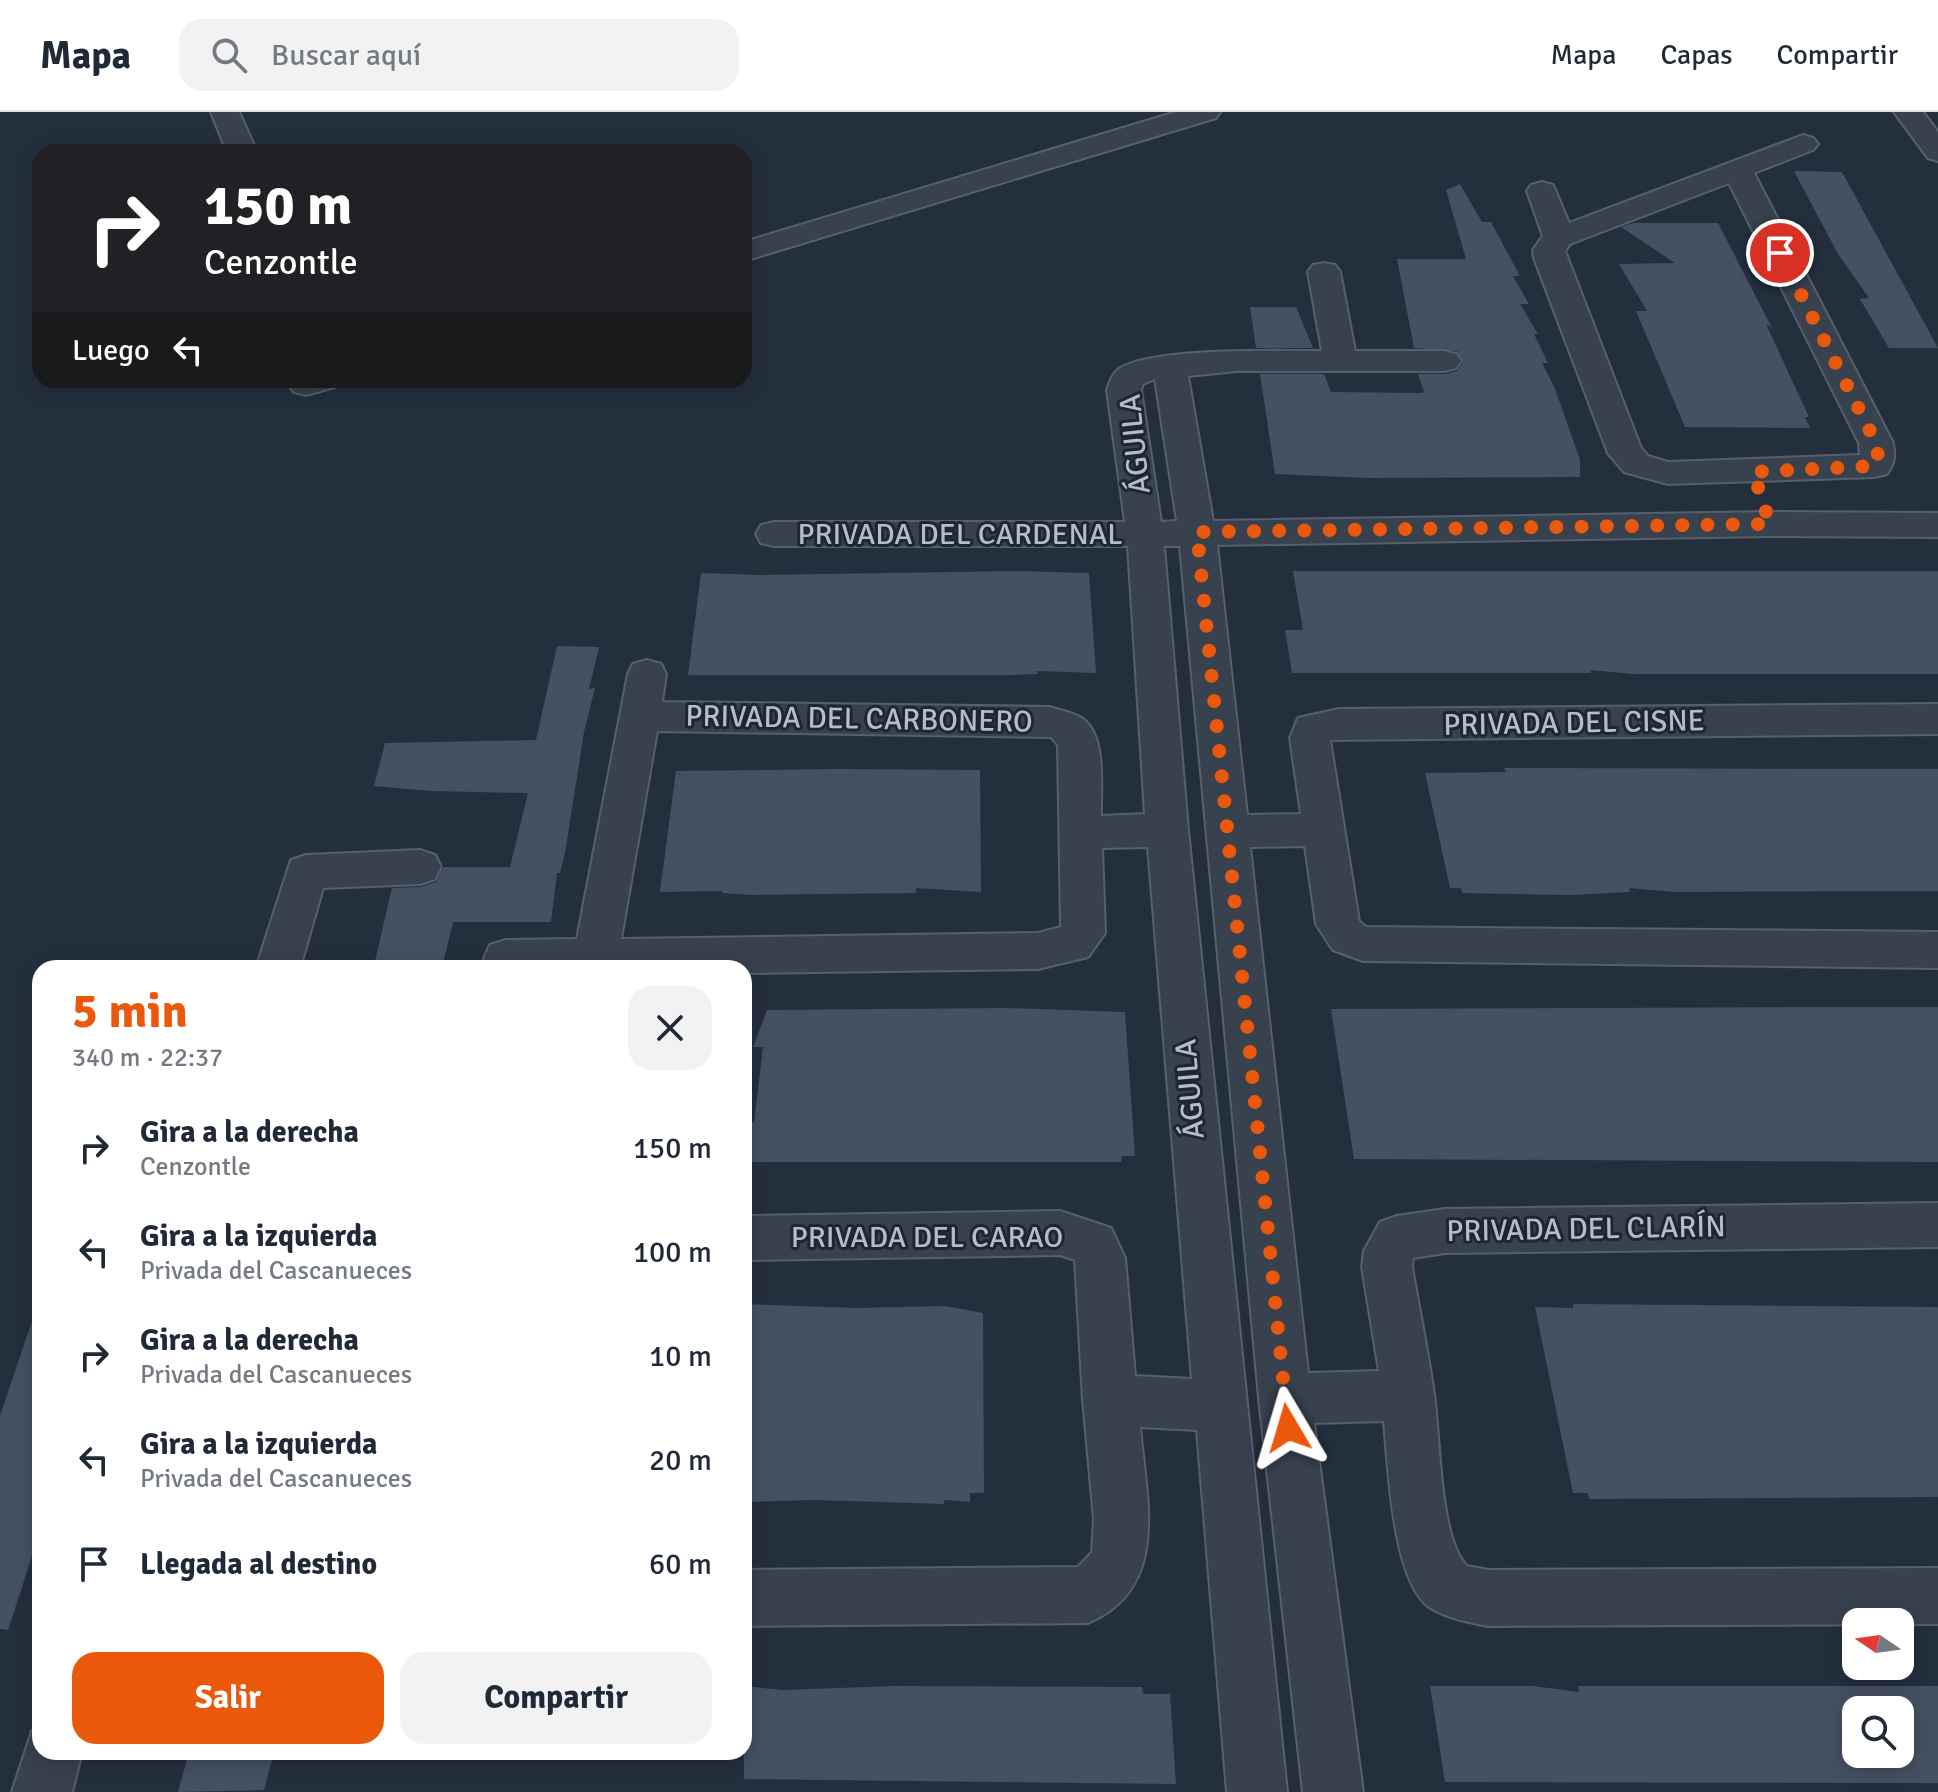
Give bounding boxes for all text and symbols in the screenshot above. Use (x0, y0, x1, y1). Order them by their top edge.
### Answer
search box (179, 19, 739, 91)
text: Mapa (40, 32, 131, 79)
icon: search (207, 33, 251, 77)
text: Buscar aquí (271, 37, 421, 74)
text: Mapa (1551, 38, 1616, 72)
text: Capas (1660, 38, 1733, 72)
text: Compartir (1777, 38, 1898, 72)
text: 150 m (204, 171, 352, 240)
icon: right (72, 176, 176, 280)
pin (1746, 219, 1814, 287)
icon: arrive (1758, 231, 1802, 275)
text: Cenzontle (204, 240, 358, 285)
icon: left (166, 328, 210, 372)
text: Luego (72, 332, 150, 369)
street label: ÁGUILA (1111, 392, 1159, 496)
street label: PRIVADA DEL CARDENAL (797, 516, 1123, 553)
street label: PRIVADA DEL CARBONERO (685, 697, 1033, 741)
street label: PRIVADA DEL CISNE (1443, 702, 1705, 744)
text: 5 min (72, 982, 188, 1041)
button: close (628, 986, 712, 1070)
street label: ÁGUILA (1167, 1038, 1213, 1140)
text: 340 m · 22:37 (72, 1042, 223, 1074)
text: Gira a la derecha (140, 1114, 359, 1151)
icon: right (72, 1126, 116, 1170)
text: 150 m (633, 1130, 712, 1167)
text: Cenzontle (140, 1151, 251, 1183)
street label: PRIVADA DEL CLARÍN (1446, 1208, 1726, 1250)
text: Gira a la izquierda (140, 1218, 377, 1255)
street label: PRIVADA DEL CARAO (791, 1219, 1063, 1256)
icon: left (72, 1230, 116, 1274)
text: 100 m (633, 1234, 712, 1271)
text: Privada del Cascanueces (140, 1255, 412, 1287)
text: Gira a la derecha (140, 1322, 359, 1359)
icon: right (72, 1334, 116, 1378)
text: 10 m (649, 1338, 712, 1375)
text: Privada del Cascanueces (140, 1359, 412, 1391)
position arrow (1246, 1386, 1330, 1470)
text: Gira a la izquierda (140, 1426, 377, 1463)
icon: left (72, 1438, 116, 1482)
text: 20 m (649, 1442, 712, 1479)
text: Privada del Cascanueces (140, 1463, 412, 1495)
icon: arrive (72, 1542, 116, 1586)
text: Llegada al destino (140, 1546, 377, 1583)
text: 60 m (649, 1546, 712, 1583)
north arrow (1842, 1608, 1914, 1680)
map controls (1842, 1608, 1914, 1768)
button: Salir (72, 1652, 384, 1744)
button: Compartir (400, 1652, 712, 1744)
button: search (1842, 1696, 1914, 1768)

